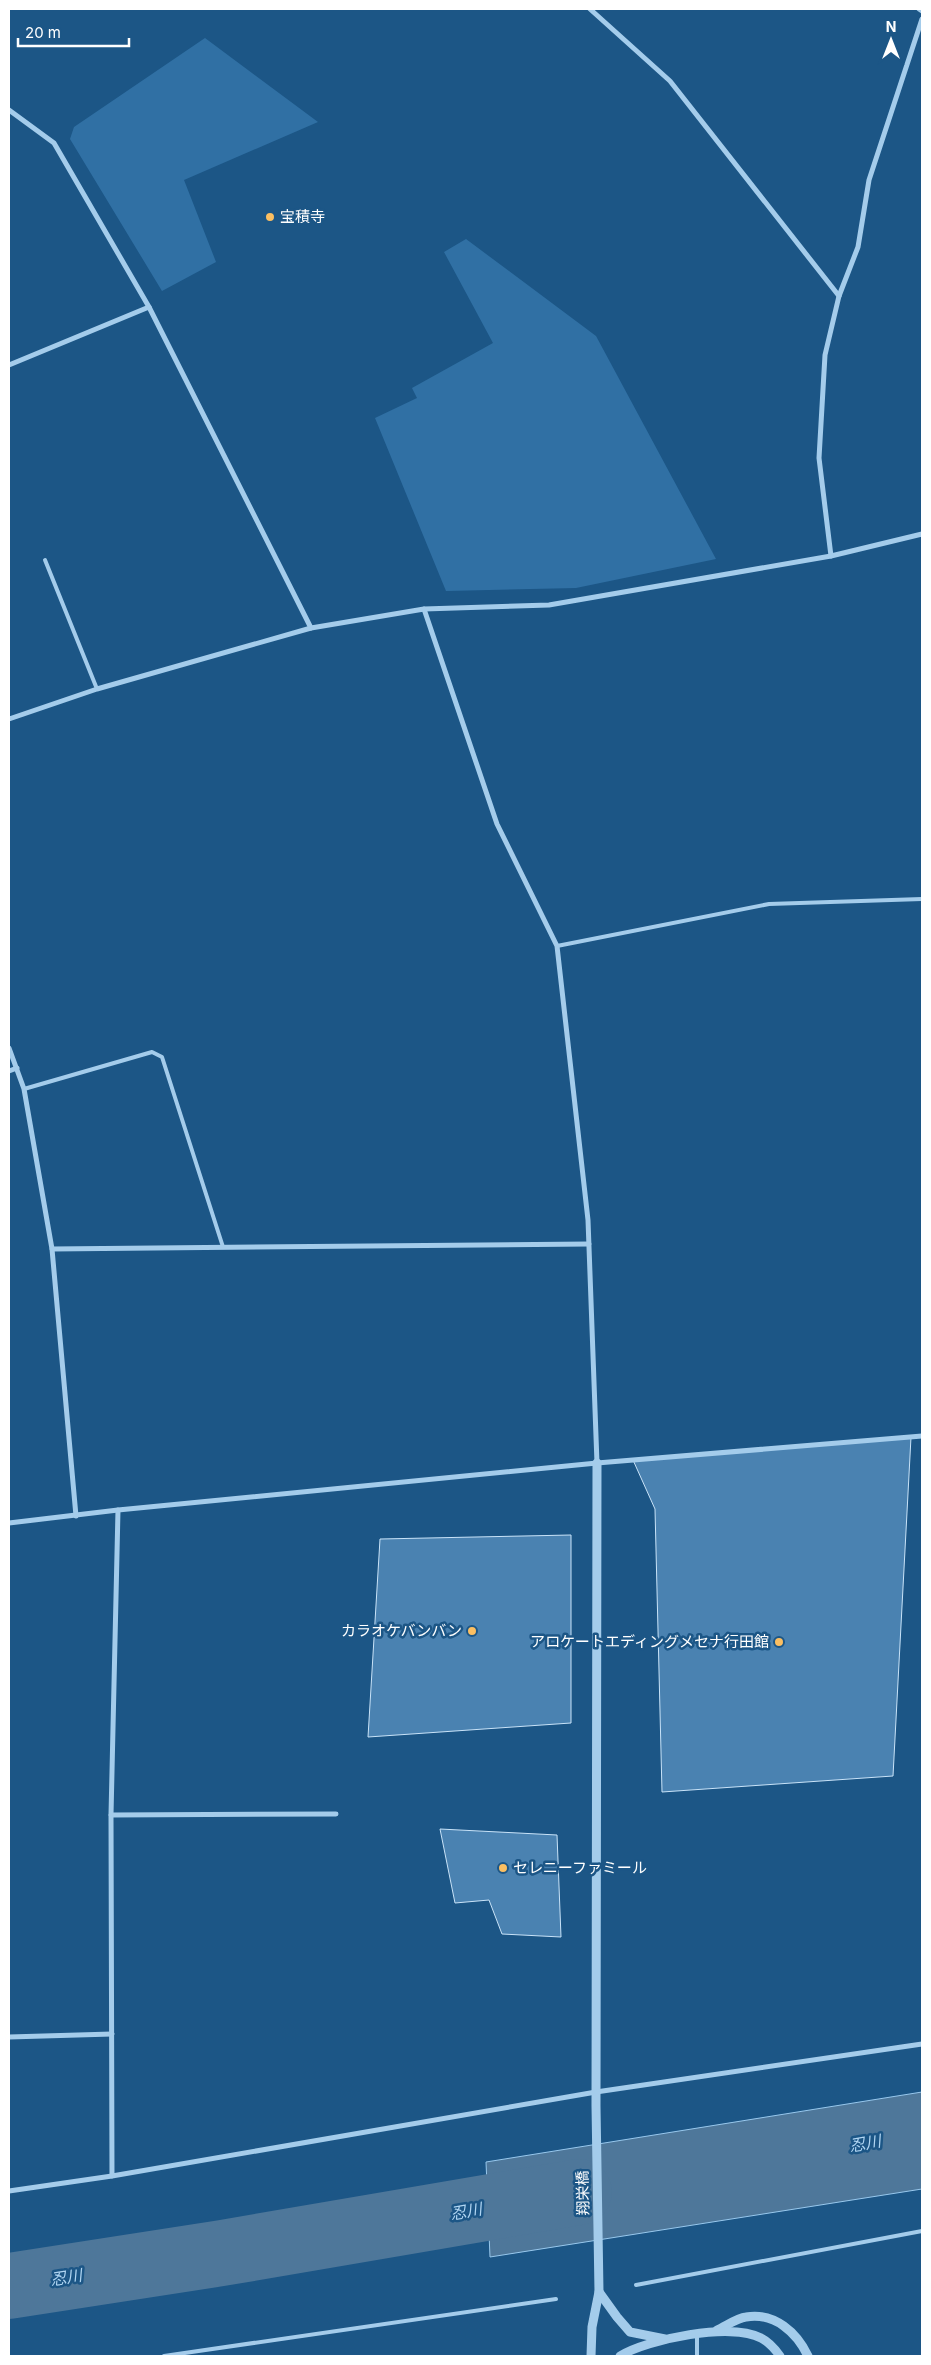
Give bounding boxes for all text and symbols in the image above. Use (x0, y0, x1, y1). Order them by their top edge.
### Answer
scale bar (18, 15, 129, 47)
north arrow (866, 15, 916, 65)
text: N (886, 18, 896, 35)
text: 20 m (25, 23, 61, 42)
place label: 宝積寺 (280, 207, 325, 226)
marker: 宝積寺 (264, 211, 276, 223)
place label: カラオケバンバン (341, 1621, 462, 1640)
marker: カラオケバンバン (466, 1625, 478, 1637)
place label: アロケートエディングメセナ行田館 (530, 1632, 769, 1651)
marker: アロケートエディングメセナ行田館 (773, 1636, 785, 1648)
place label: セレニーファミール (513, 1858, 647, 1877)
marker: セレニーファミール (497, 1862, 509, 1874)
water label: 忍川 (847, 2130, 884, 2156)
street label: 翔栄橋 (573, 2170, 592, 2216)
water label: 忍川 (448, 2198, 485, 2224)
water label: 忍川 (49, 2264, 85, 2289)

